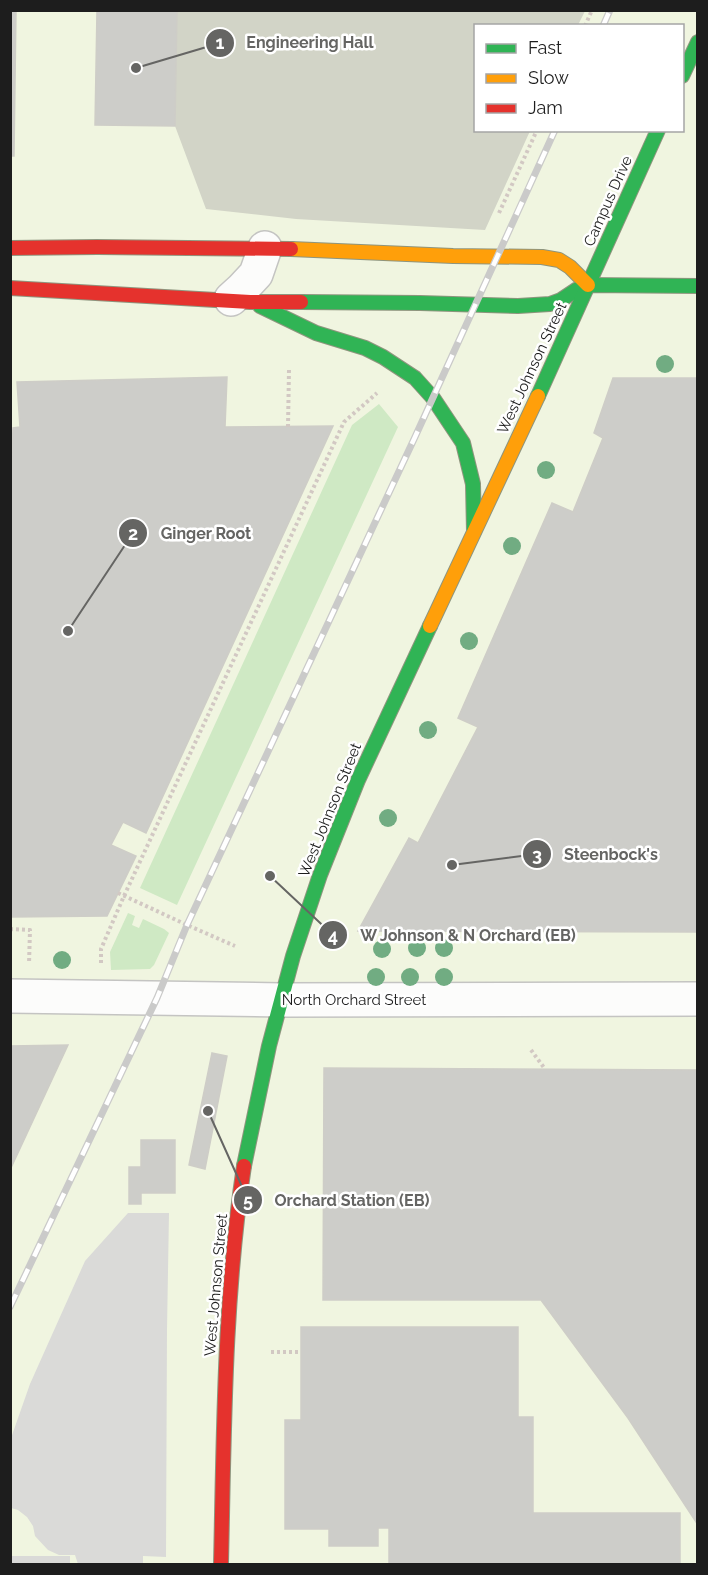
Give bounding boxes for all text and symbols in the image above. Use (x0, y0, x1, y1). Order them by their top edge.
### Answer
legend (474, 24, 684, 132)
callout: Engineering Hall (205, 26, 386, 60)
text: 1 (216, 32, 225, 53)
text: Engineering Hall (246, 33, 375, 52)
text: Fast (528, 37, 562, 58)
text: Slow (528, 67, 569, 88)
text: Jam (528, 97, 563, 118)
street label: Campus Drive (580, 153, 636, 249)
street label: West Johnson Street (494, 299, 570, 437)
callout: Ginger Root (118, 516, 263, 550)
text: 2 (128, 523, 138, 544)
text: Ginger Root (161, 524, 251, 543)
street label: West Johnson Street (295, 740, 365, 880)
callout: Steenbock's (522, 837, 670, 871)
text: 3 (532, 844, 542, 865)
text: Steenbock's (564, 845, 658, 864)
callout: W Johnson & N Orchard (EB) (318, 918, 588, 952)
text: 4 (328, 925, 338, 946)
text: W Johnson & N Orchard (EB) (360, 926, 576, 945)
street label: North Orchard Street (282, 991, 426, 1009)
callout: Orchard Station (EB) (233, 1183, 442, 1217)
text: 5 (243, 1190, 253, 1211)
text: Orchard Station (EB) (275, 1191, 430, 1210)
street label: West Johnson Street (201, 1213, 231, 1357)

